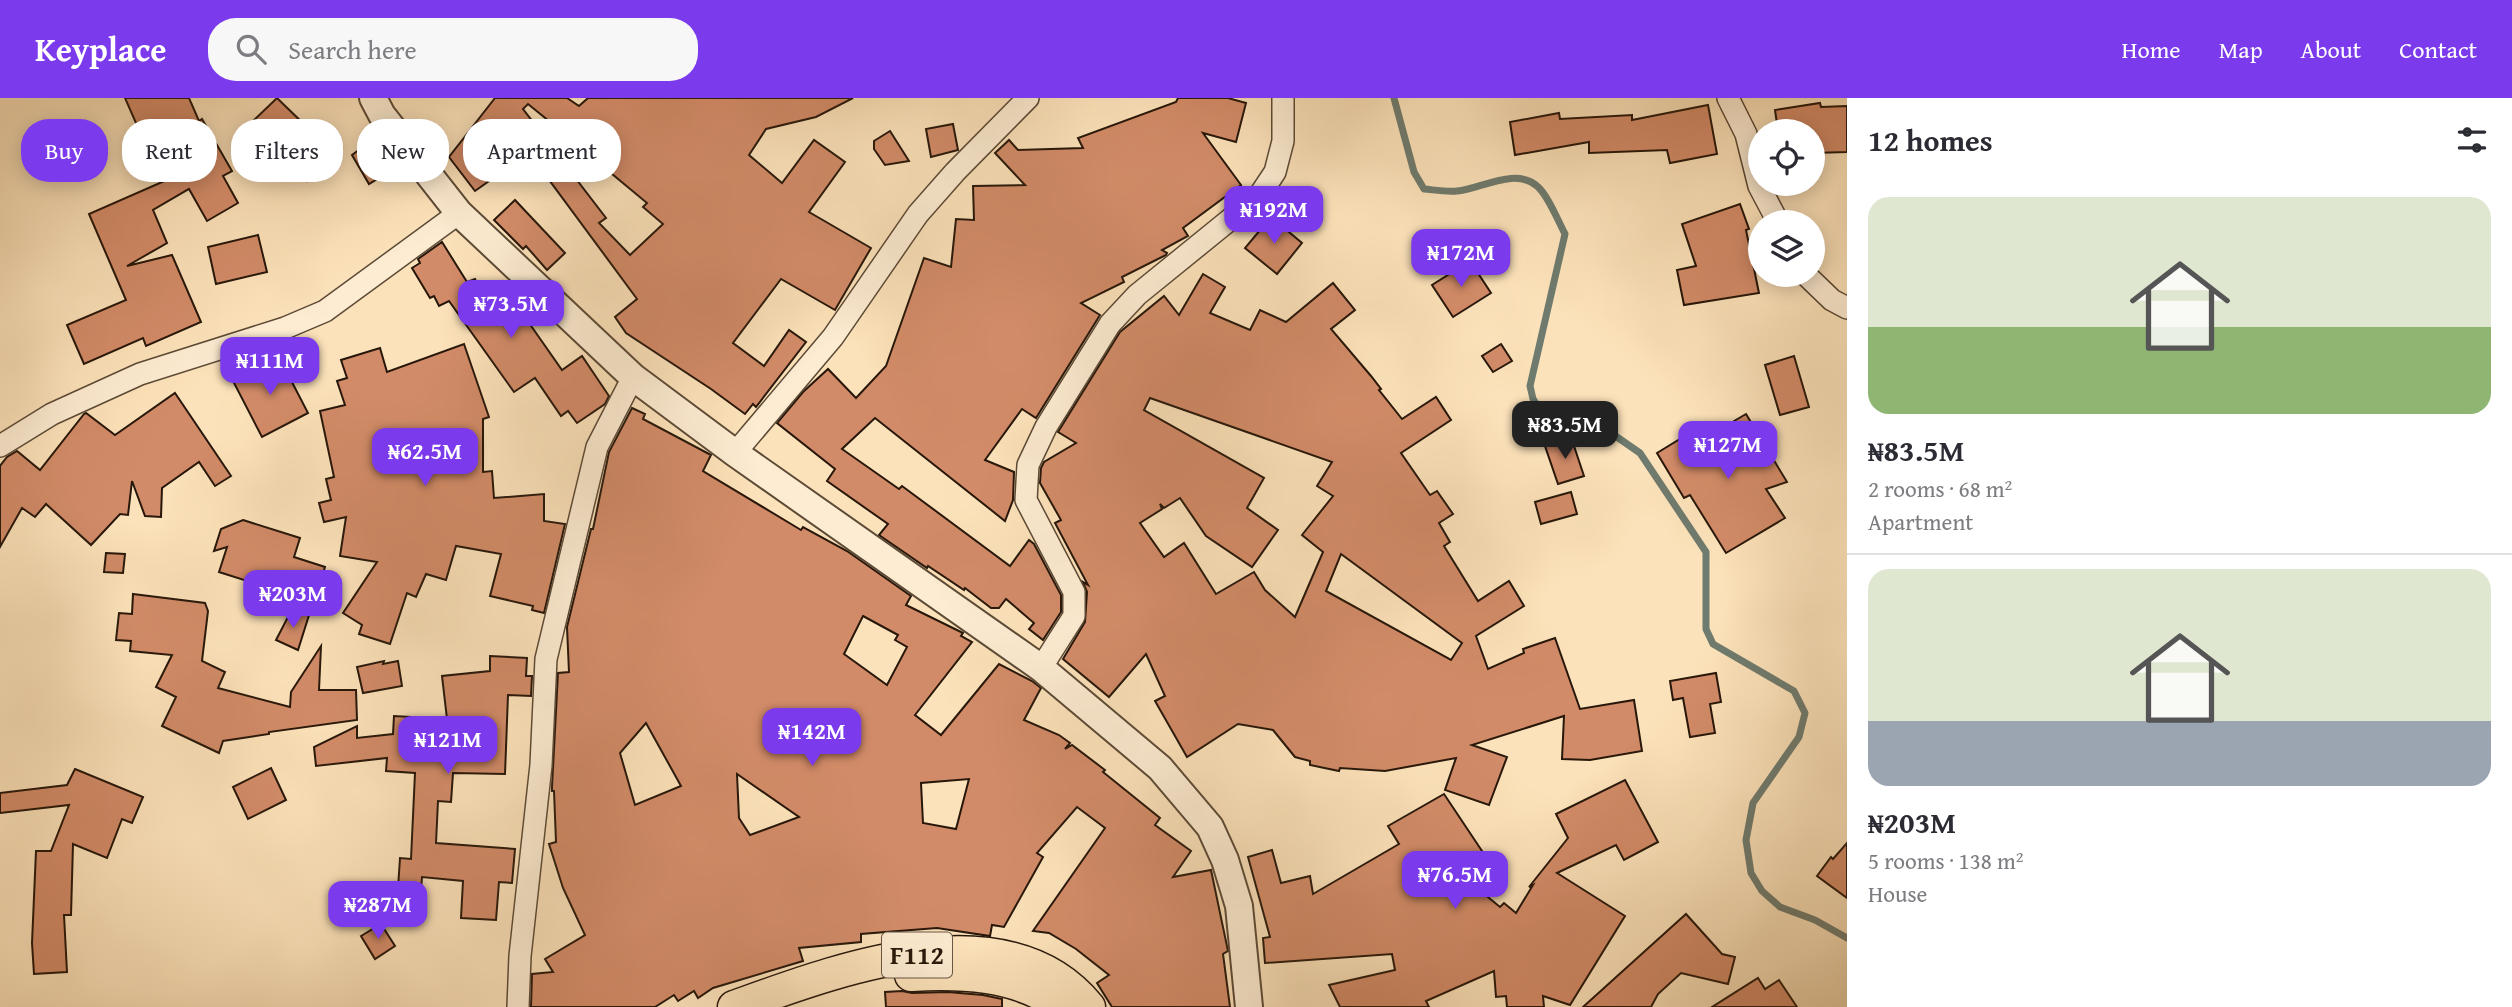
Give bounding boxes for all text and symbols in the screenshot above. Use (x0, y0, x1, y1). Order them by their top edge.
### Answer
search box (208, 18, 698, 81)
text: Keyplace (35, 25, 166, 73)
icon: search (232, 30, 270, 68)
text: Search here (288, 30, 417, 69)
text: Home (2122, 32, 2181, 67)
text: Map (2219, 32, 2263, 67)
text: About (2301, 32, 2361, 67)
text: Contact (2399, 32, 2477, 67)
text: 12 homes (1868, 118, 1993, 162)
chip: Buy (21, 119, 108, 182)
chip: Rent (122, 119, 217, 182)
chip: Filters (231, 119, 343, 182)
chip: New (357, 119, 449, 182)
chip: Apartment (463, 119, 621, 182)
map controls (1748, 119, 1825, 287)
button: locate (1748, 119, 1825, 196)
icon: filters (2453, 121, 2491, 159)
pin: ₦192M (1225, 186, 1323, 246)
text: ₦192M (1240, 192, 1308, 225)
button: layers (1748, 210, 1825, 287)
pin: ₦172M (1412, 230, 1510, 289)
text: ₦172M (1427, 235, 1495, 268)
icon: home (2117, 243, 2243, 369)
pin: ₦73.5M (454, 280, 568, 340)
text: ₦73.5M (474, 286, 548, 319)
pin: ₦111M (221, 338, 319, 397)
text: ₦111M (236, 343, 304, 376)
pin: ₦83.5M (1508, 402, 1622, 461)
text: ₦83.5M (1528, 407, 1602, 440)
pin: ₦127M (1679, 422, 1777, 481)
text: ₦127M (1694, 427, 1762, 460)
pin: ₦62.5M (368, 428, 482, 488)
text: ₦83.5M (1868, 428, 1964, 472)
text: ₦62.5M (388, 434, 462, 467)
text: 2 rooms · 68 m² (1868, 472, 2012, 505)
text: Apartment (1868, 505, 1973, 538)
pin: ₦203M (244, 570, 342, 630)
text: ₦203M (259, 576, 327, 609)
icon: home (2117, 615, 2243, 741)
pin: ₦142M (763, 708, 861, 768)
text: ₦142M (778, 714, 846, 747)
pin: ₦121M (399, 716, 497, 776)
text: ₦121M (414, 722, 482, 755)
text: ₦203M (1868, 800, 1956, 844)
text: 5 rooms · 138 m² (1868, 844, 2023, 877)
pin: ₦76.5M (1398, 852, 1512, 911)
text: ₦76.5M (1418, 857, 1492, 890)
text: House (1868, 877, 1927, 910)
pin: ₦287M (329, 882, 427, 941)
text: ₦287M (344, 887, 412, 920)
road number: F112 (882, 932, 952, 978)

